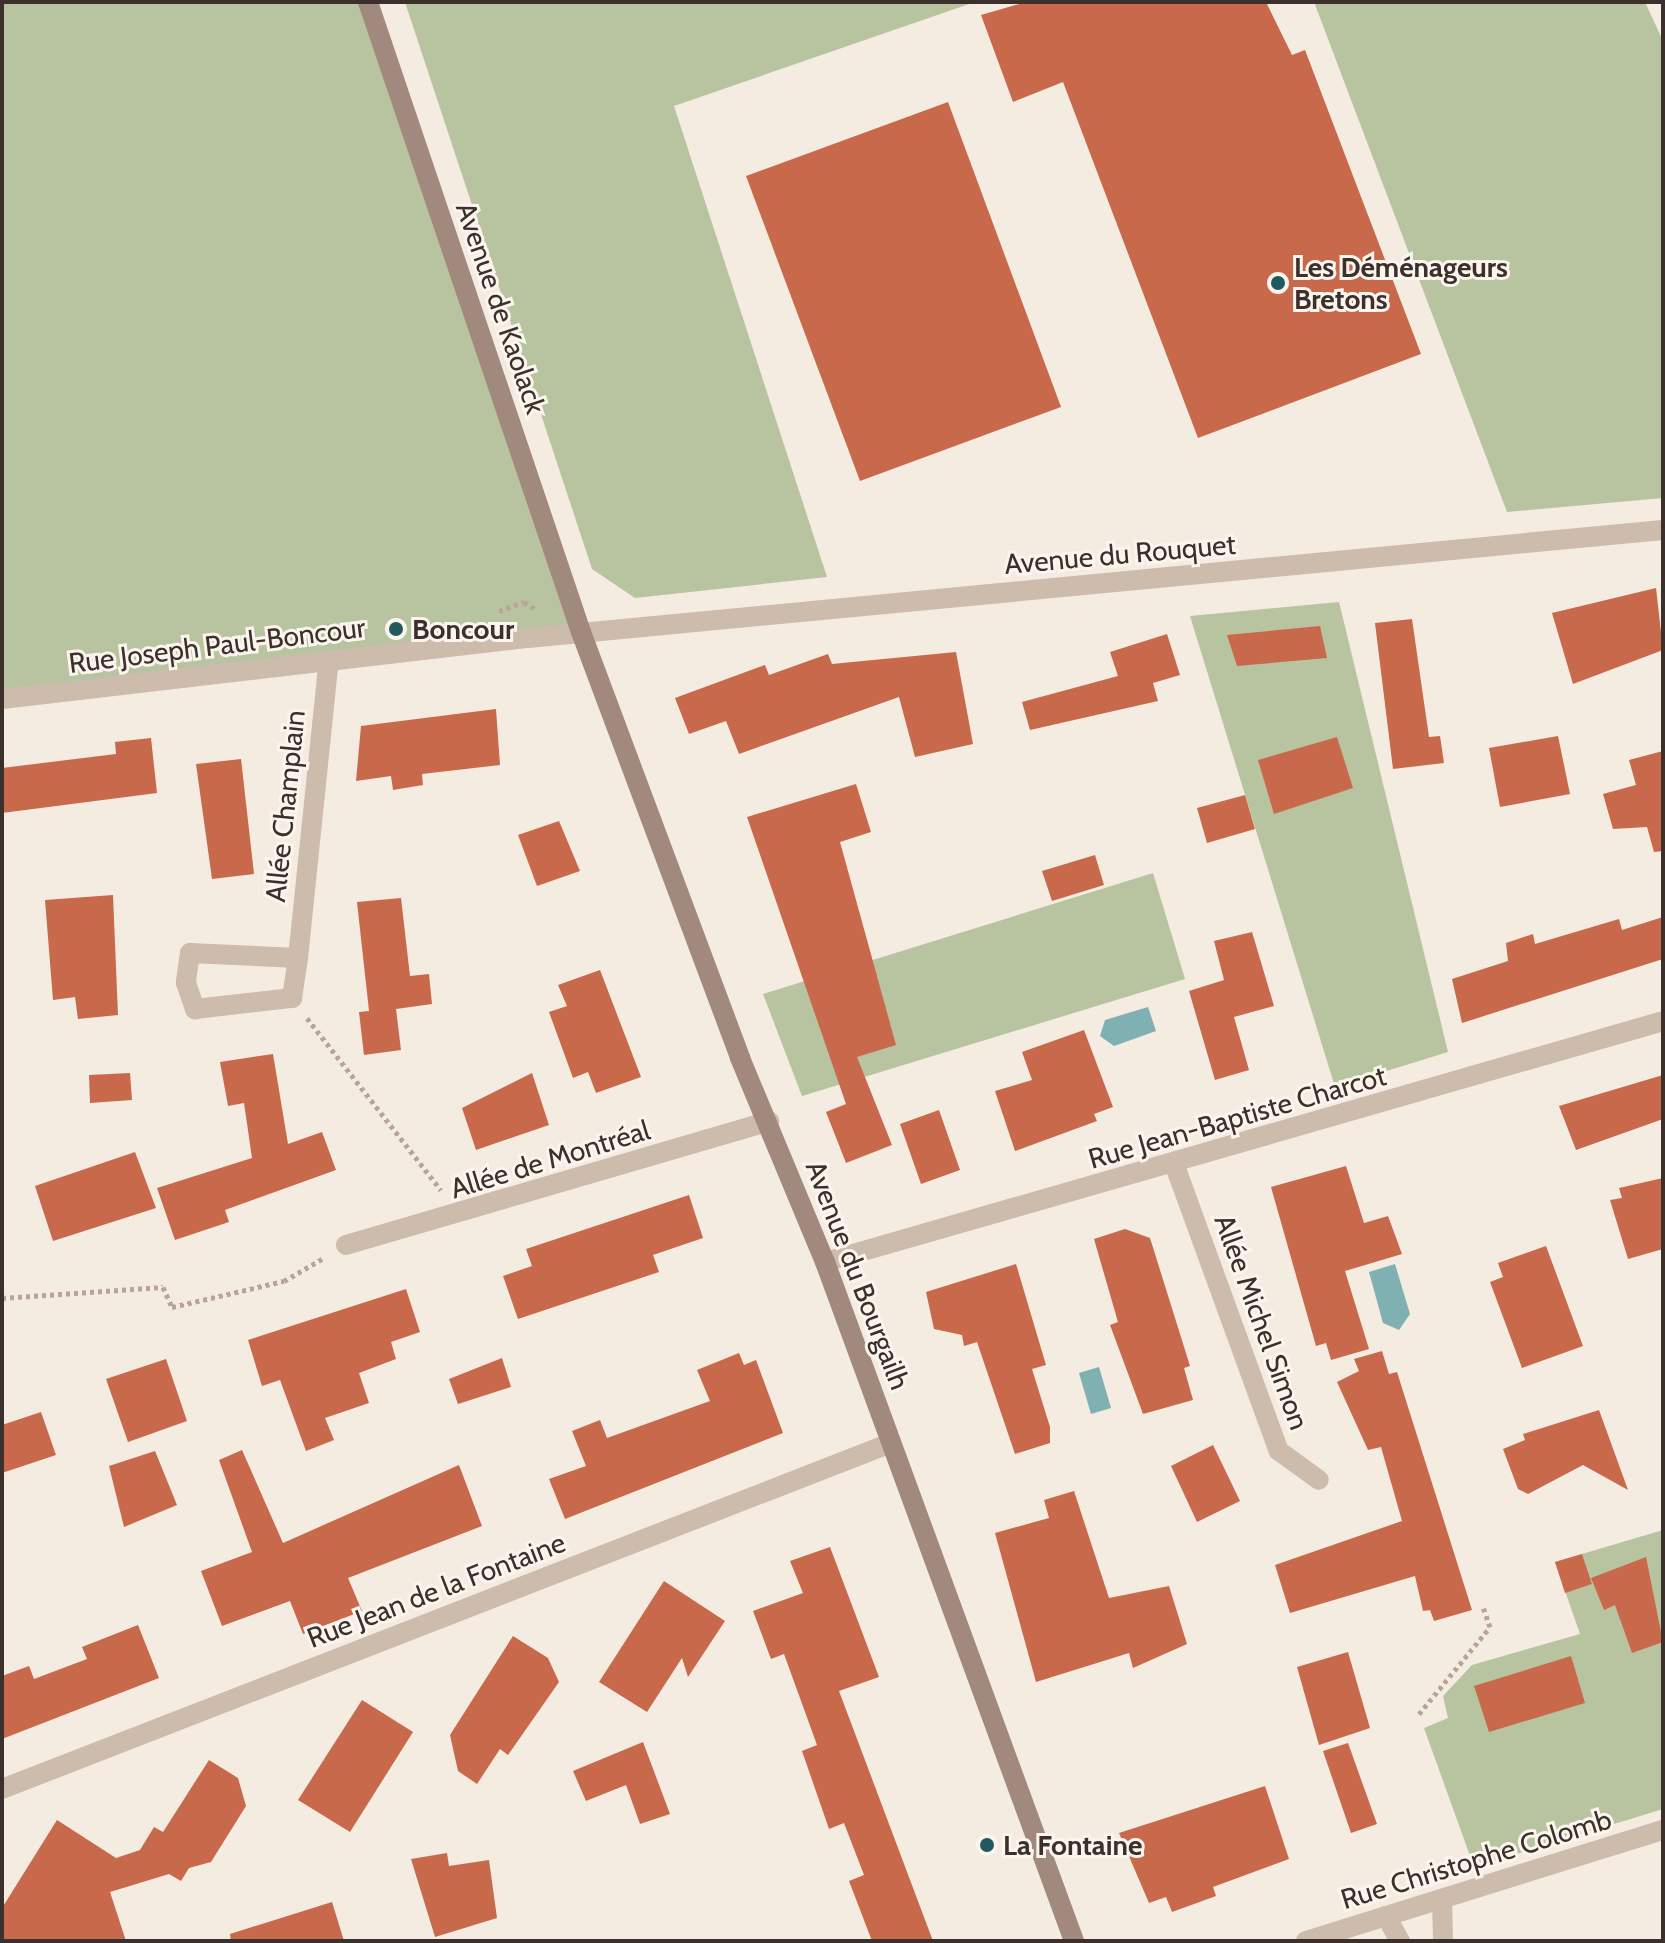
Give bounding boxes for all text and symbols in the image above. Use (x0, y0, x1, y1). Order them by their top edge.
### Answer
street label: Avenue de Kaolack (449, 198, 553, 418)
place label: Les Déménageurs Bretons (1294, 250, 1508, 316)
marker: Les Déménageurs Bretons (1269, 274, 1287, 292)
street label: Avenue du Rouquet (1003, 527, 1237, 581)
street label: Rue Joseph Paul-Boncour (67, 610, 367, 680)
place label: Boncour (412, 612, 514, 646)
marker: Boncour (387, 620, 405, 638)
street label: Allée Champlain (258, 708, 312, 904)
street label: Rue Jean-Baptiste Charcot (1084, 1058, 1390, 1176)
street label: Allée de Montréal (446, 1113, 654, 1205)
street label: Avenue du Bourgailh (799, 1156, 917, 1394)
street label: Allée Michel Simon (1208, 1210, 1316, 1434)
street label: Rue Jean de la Fontaine (302, 1525, 570, 1655)
street label: Rue Christophe Colomb (1337, 1802, 1615, 1916)
place label: La Fontaine (1003, 1828, 1142, 1862)
marker: La Fontaine (978, 1836, 996, 1854)

